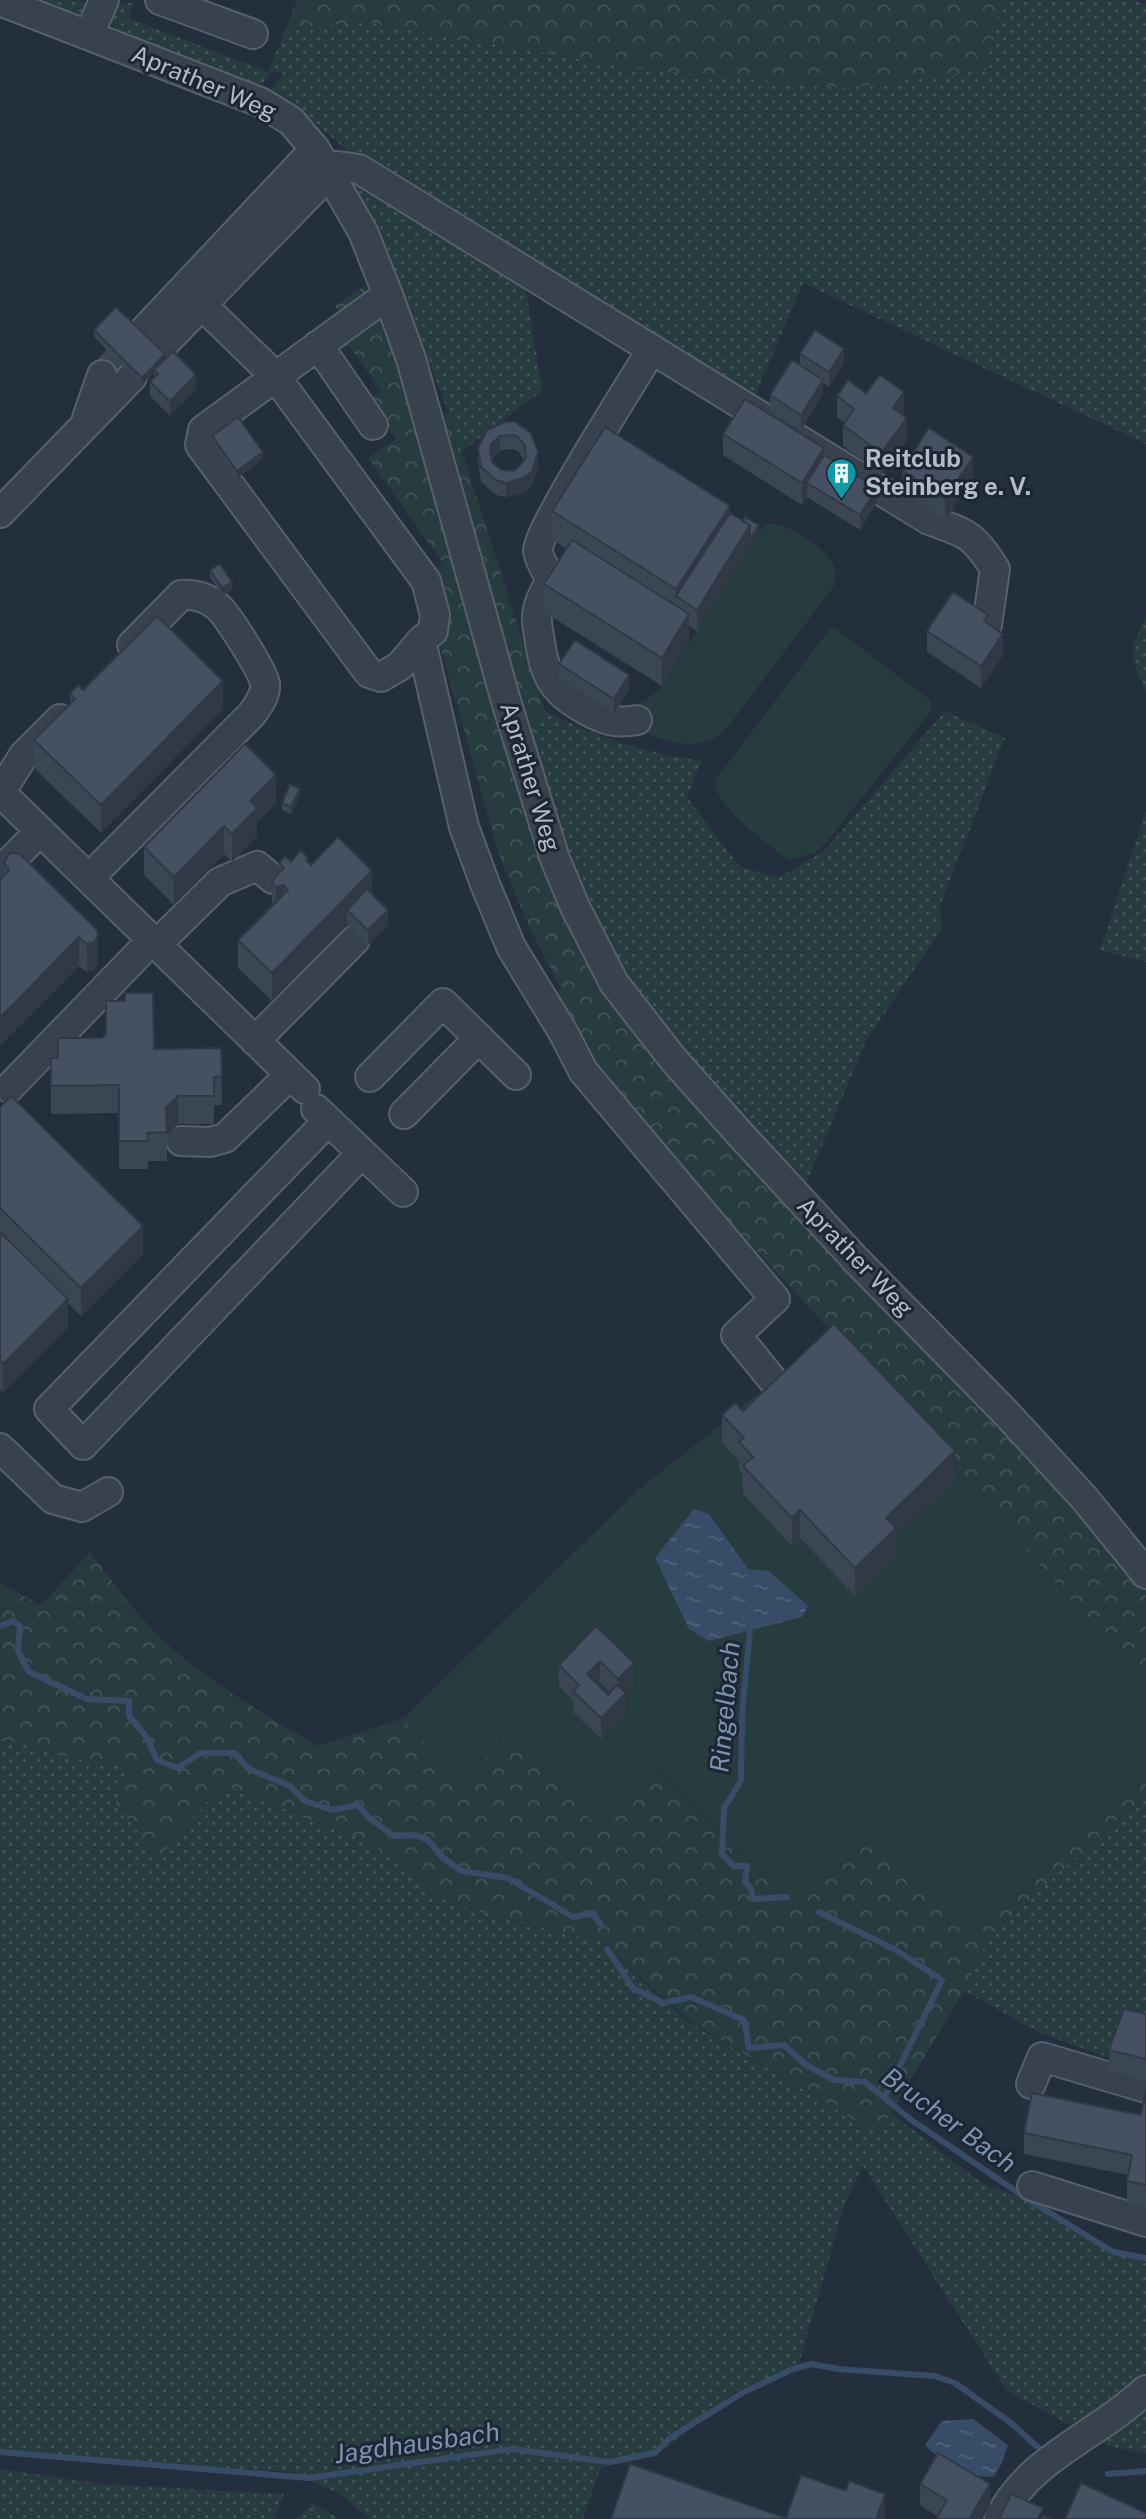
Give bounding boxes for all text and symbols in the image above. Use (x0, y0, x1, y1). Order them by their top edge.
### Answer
street label: Aprather Weg (128, 39, 281, 125)
place label: Reitclub Steinberg e. V. (865, 444, 1031, 500)
building icon: Reitclub Steinberg e. V. (825, 456, 859, 500)
street label: Aprather Weg (495, 699, 567, 855)
street label: Aprather Weg (792, 1191, 920, 1322)
water label: Ringelbach (703, 1640, 746, 1774)
water label: Brucher Bach (876, 2061, 1022, 2179)
water label: Jagdhausbach (332, 2416, 502, 2469)

